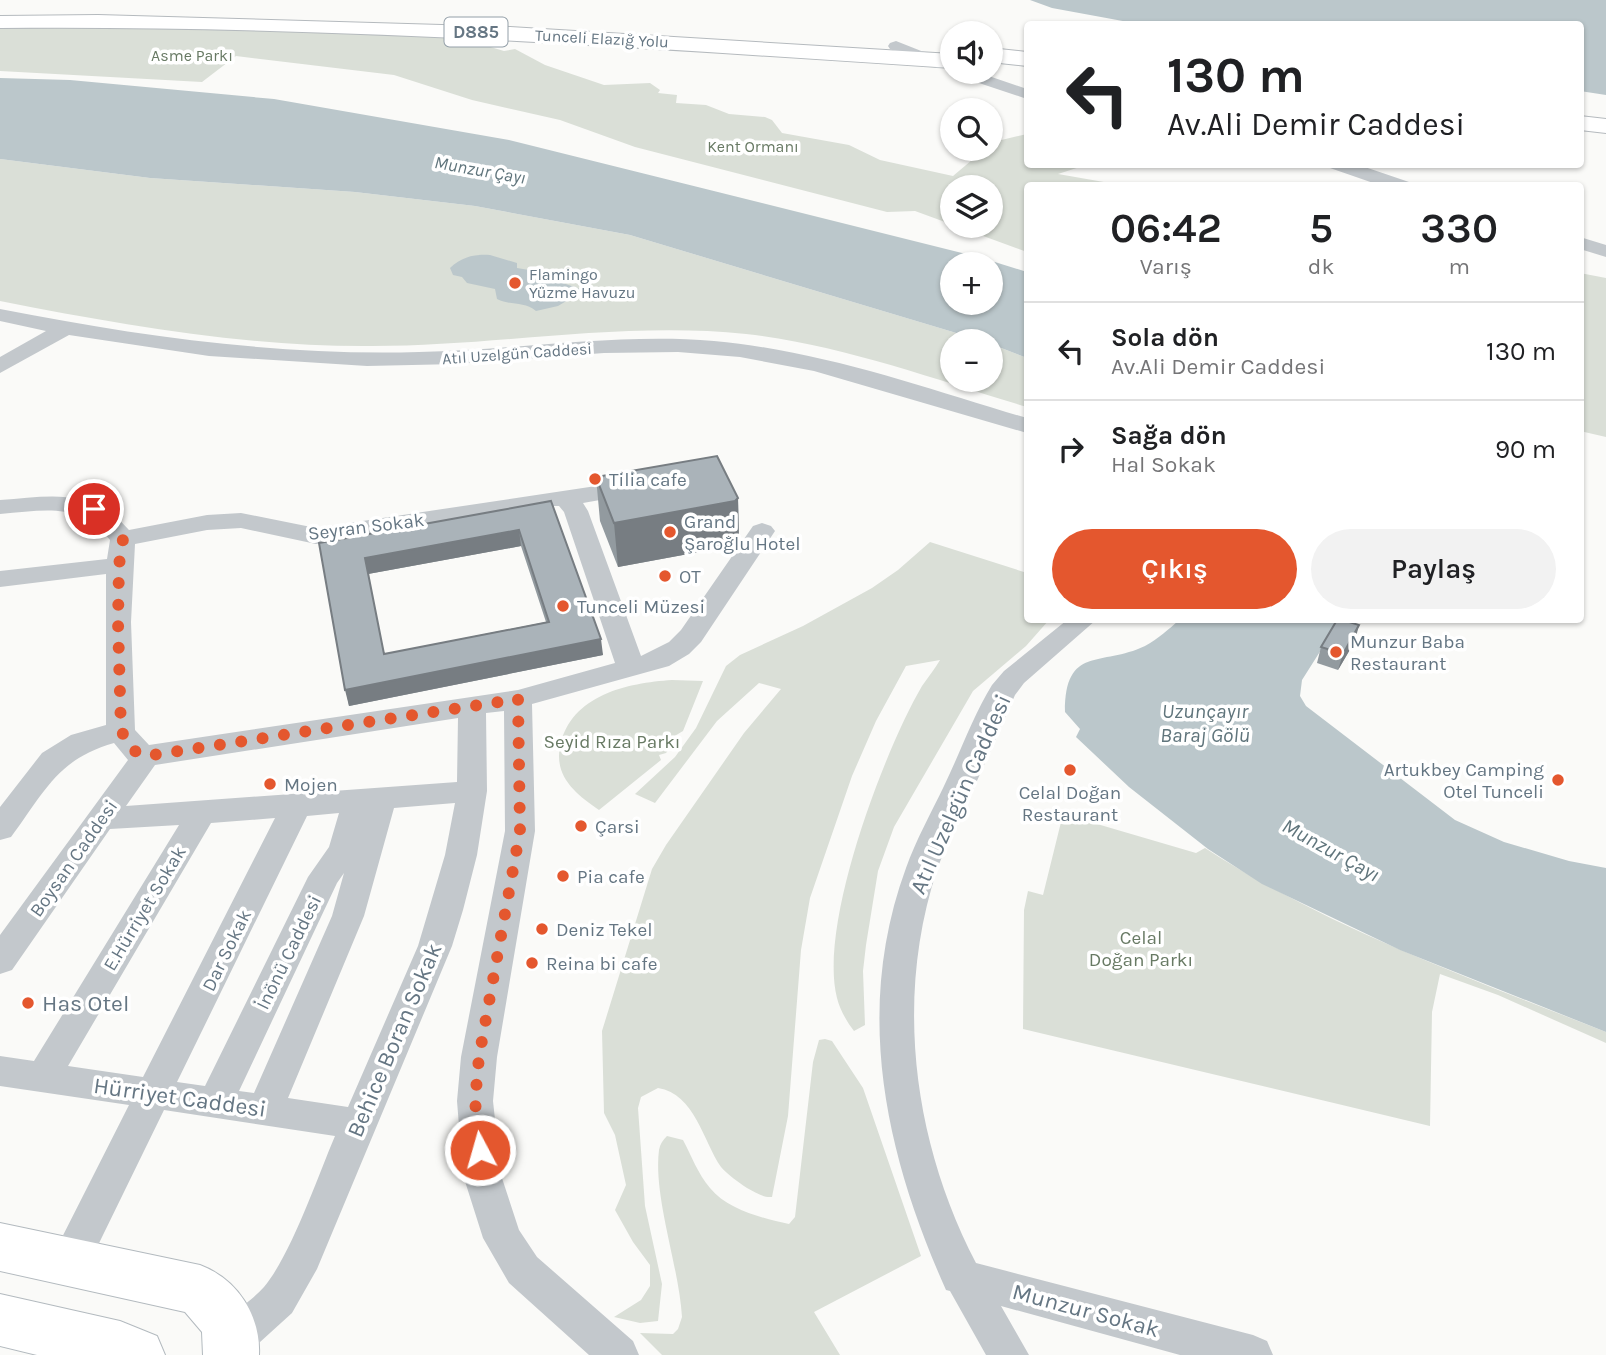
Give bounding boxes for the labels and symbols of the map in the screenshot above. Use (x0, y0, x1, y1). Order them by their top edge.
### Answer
road number: D885 (444, 17, 508, 46)
street label: Tunceli Elazığ Yolu (535, 26, 669, 51)
park label: Asme Parkı (151, 46, 233, 65)
park label: Kent Ormanı (707, 137, 799, 156)
water label: Munzur Çayı (433, 151, 527, 189)
place label: Flamingo Yüzme Havuzu (529, 265, 635, 302)
marker: Flamingo Yüzme Havuzu (507, 275, 523, 291)
street label: Atıl Uzelgün Caddesi (441, 339, 593, 368)
place label: Tilia cafe (609, 469, 687, 491)
marker: Tilia cafe (587, 471, 603, 487)
pin (64, 479, 124, 539)
street label: Seyran Sokak (307, 509, 426, 545)
place label: Grand Şaroğlu Hotel (684, 511, 801, 555)
marker: Grand Şaroğlu Hotel (662, 524, 678, 540)
place label: OT (679, 566, 701, 588)
marker: OT (657, 568, 673, 584)
place label: Tunceli Müzesi (577, 596, 705, 618)
marker: Tunceli Müzesi (555, 598, 571, 614)
place label: Munzur Baba Restaurant (1350, 631, 1465, 675)
marker: Munzur Baba Restaurant (1328, 644, 1344, 660)
street label: Atıl Uzelgün Caddesi (904, 690, 1017, 898)
water label: Uzunçayır Baraj Gölü (1160, 699, 1250, 747)
park label: Seyid Rıza Parkı (543, 731, 681, 753)
place label: Artukbey Camping Otel Tunceli (1384, 759, 1544, 803)
marker: Celal Doğan Restaurant (1062, 762, 1078, 778)
marker: Artukbey Camping Otel Tunceli (1550, 772, 1566, 788)
place label: Mojen (284, 774, 338, 796)
marker: Mojen (262, 776, 278, 792)
place label: Celal Doğan Restaurant (1019, 782, 1121, 826)
street label: Boysan Caddesi (25, 796, 122, 921)
water label: Munzur Çayı (1278, 813, 1384, 887)
place label: Çarsi (595, 816, 640, 838)
marker: Çarsi (573, 818, 589, 834)
street label: E.Hürriyet Sokak (99, 842, 191, 975)
place label: Pia cafe (577, 866, 645, 888)
marker: Pia cafe (555, 868, 571, 884)
street label: İnönü Caddesi (252, 892, 326, 1013)
street label: Dar Sokak (198, 906, 256, 995)
place label: Deniz Tekel (556, 919, 653, 941)
marker: Deniz Tekel (534, 921, 550, 937)
park label: Celal Doğan Parkı (1089, 927, 1193, 971)
street label: Behice Boran Sokak (341, 939, 448, 1141)
place label: Reina bi cafe (546, 953, 657, 975)
marker: Reina bi cafe (524, 955, 540, 971)
place label: Has Otel (42, 990, 129, 1017)
marker: Has Otel (20, 995, 36, 1011)
street label: Hürriyet Caddesi (92, 1072, 268, 1123)
position arrow (443, 1113, 517, 1187)
street label: Munzur Sokak (1009, 1278, 1162, 1343)

